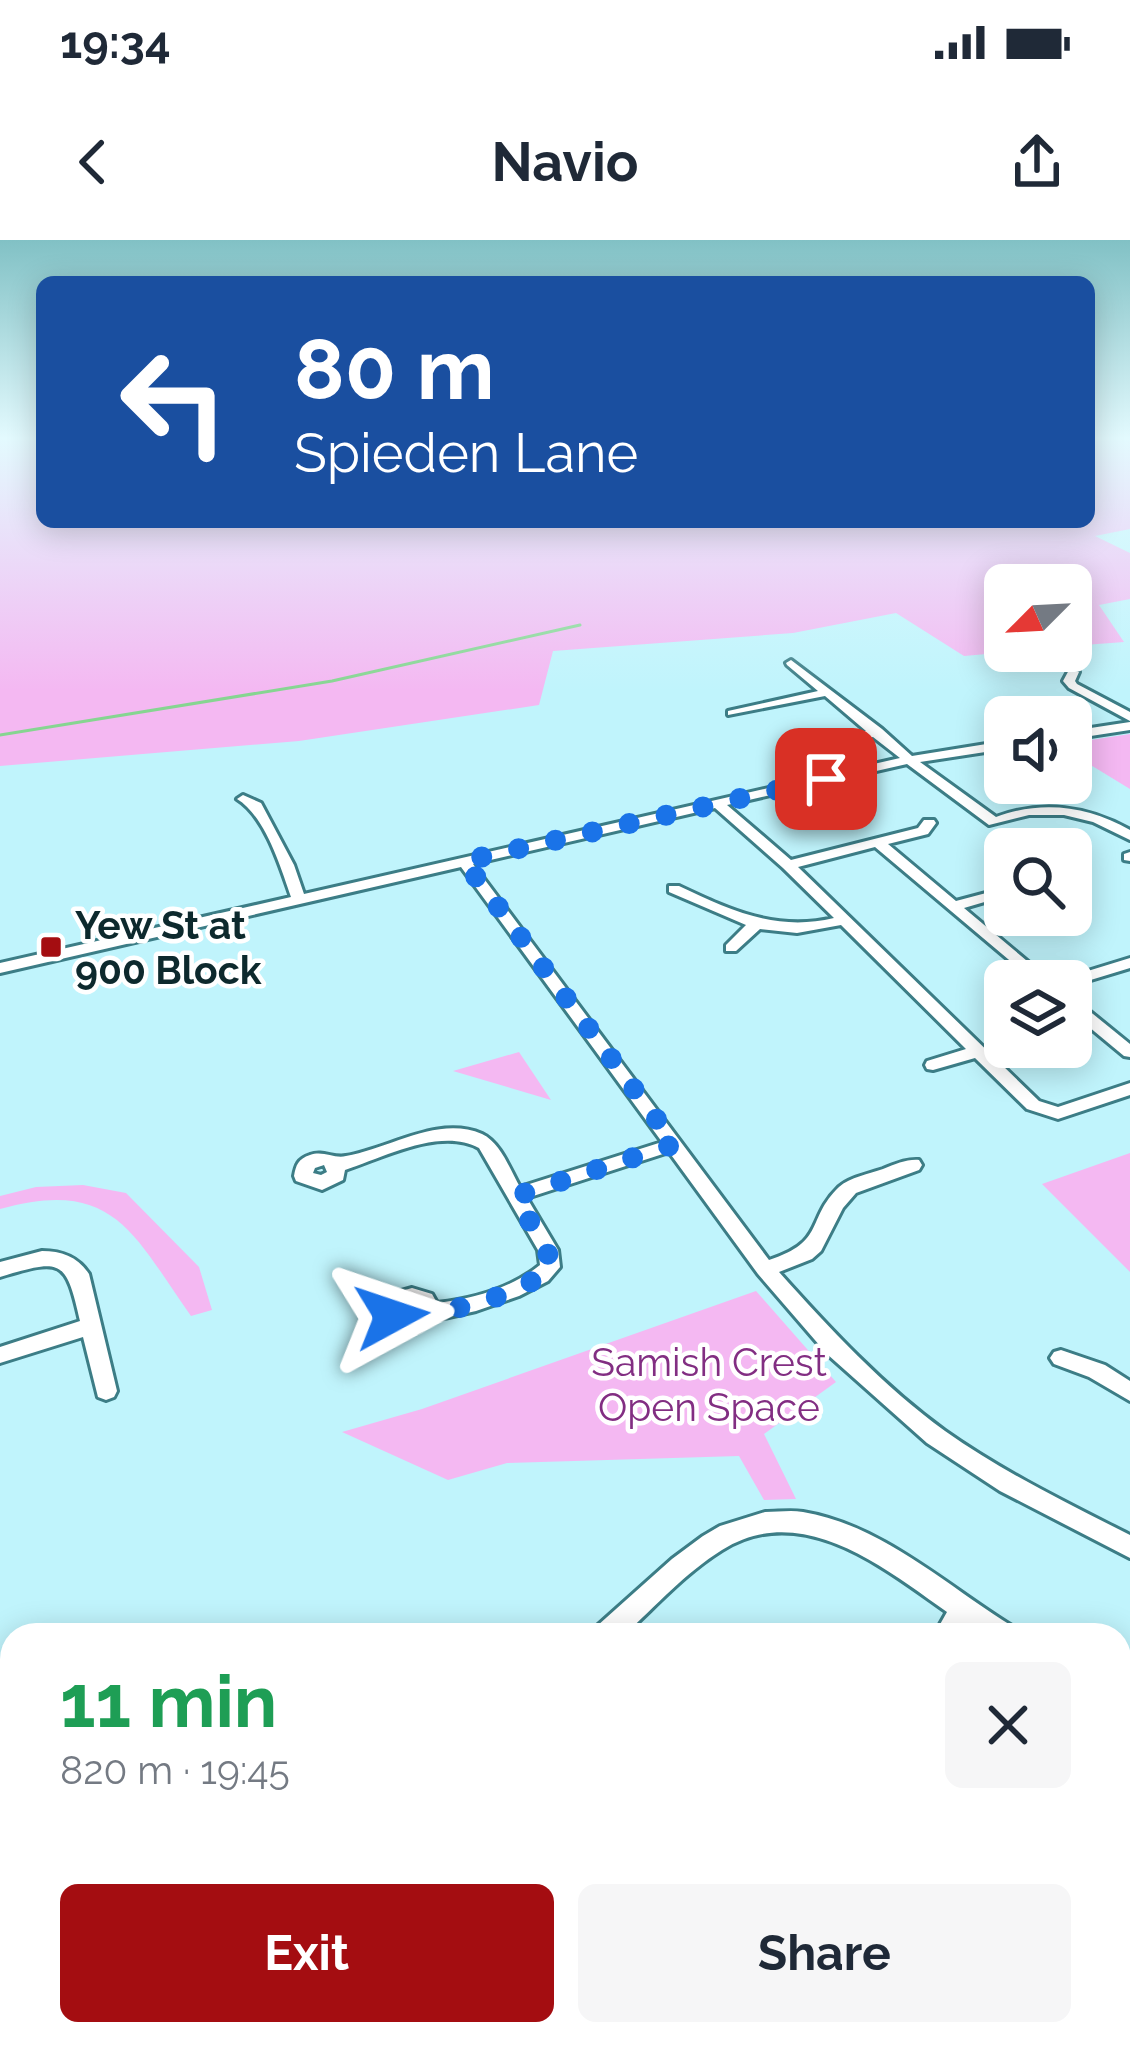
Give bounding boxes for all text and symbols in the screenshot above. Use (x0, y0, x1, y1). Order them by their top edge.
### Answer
text: 19:34 (60, 16, 171, 69)
icon: back (60, 129, 126, 195)
icon: share (1004, 129, 1070, 195)
text: Navio (491, 130, 639, 194)
text: 80 m (294, 320, 495, 419)
icon: left (96, 324, 252, 480)
text: Spieden Lane (294, 421, 638, 485)
north arrow (984, 564, 1092, 672)
map controls (984, 564, 1092, 1068)
button: sound (984, 696, 1092, 804)
pin (775, 728, 877, 830)
icon: arrive (793, 746, 859, 812)
button: search (984, 828, 1092, 936)
place label: Yew St at 900 Block (75, 902, 262, 993)
marker: Yew St at 900 Block (38, 934, 64, 960)
button: layers (984, 960, 1092, 1068)
position arrow (329, 1253, 455, 1379)
park label: Samish Crest Open Space (591, 1339, 827, 1430)
text: 11 min (60, 1659, 277, 1744)
button: close (945, 1662, 1071, 1788)
text: 820 m · 19:45 (60, 1747, 290, 1793)
button: Exit (60, 1884, 554, 2022)
button: Share (578, 1884, 1071, 2022)

